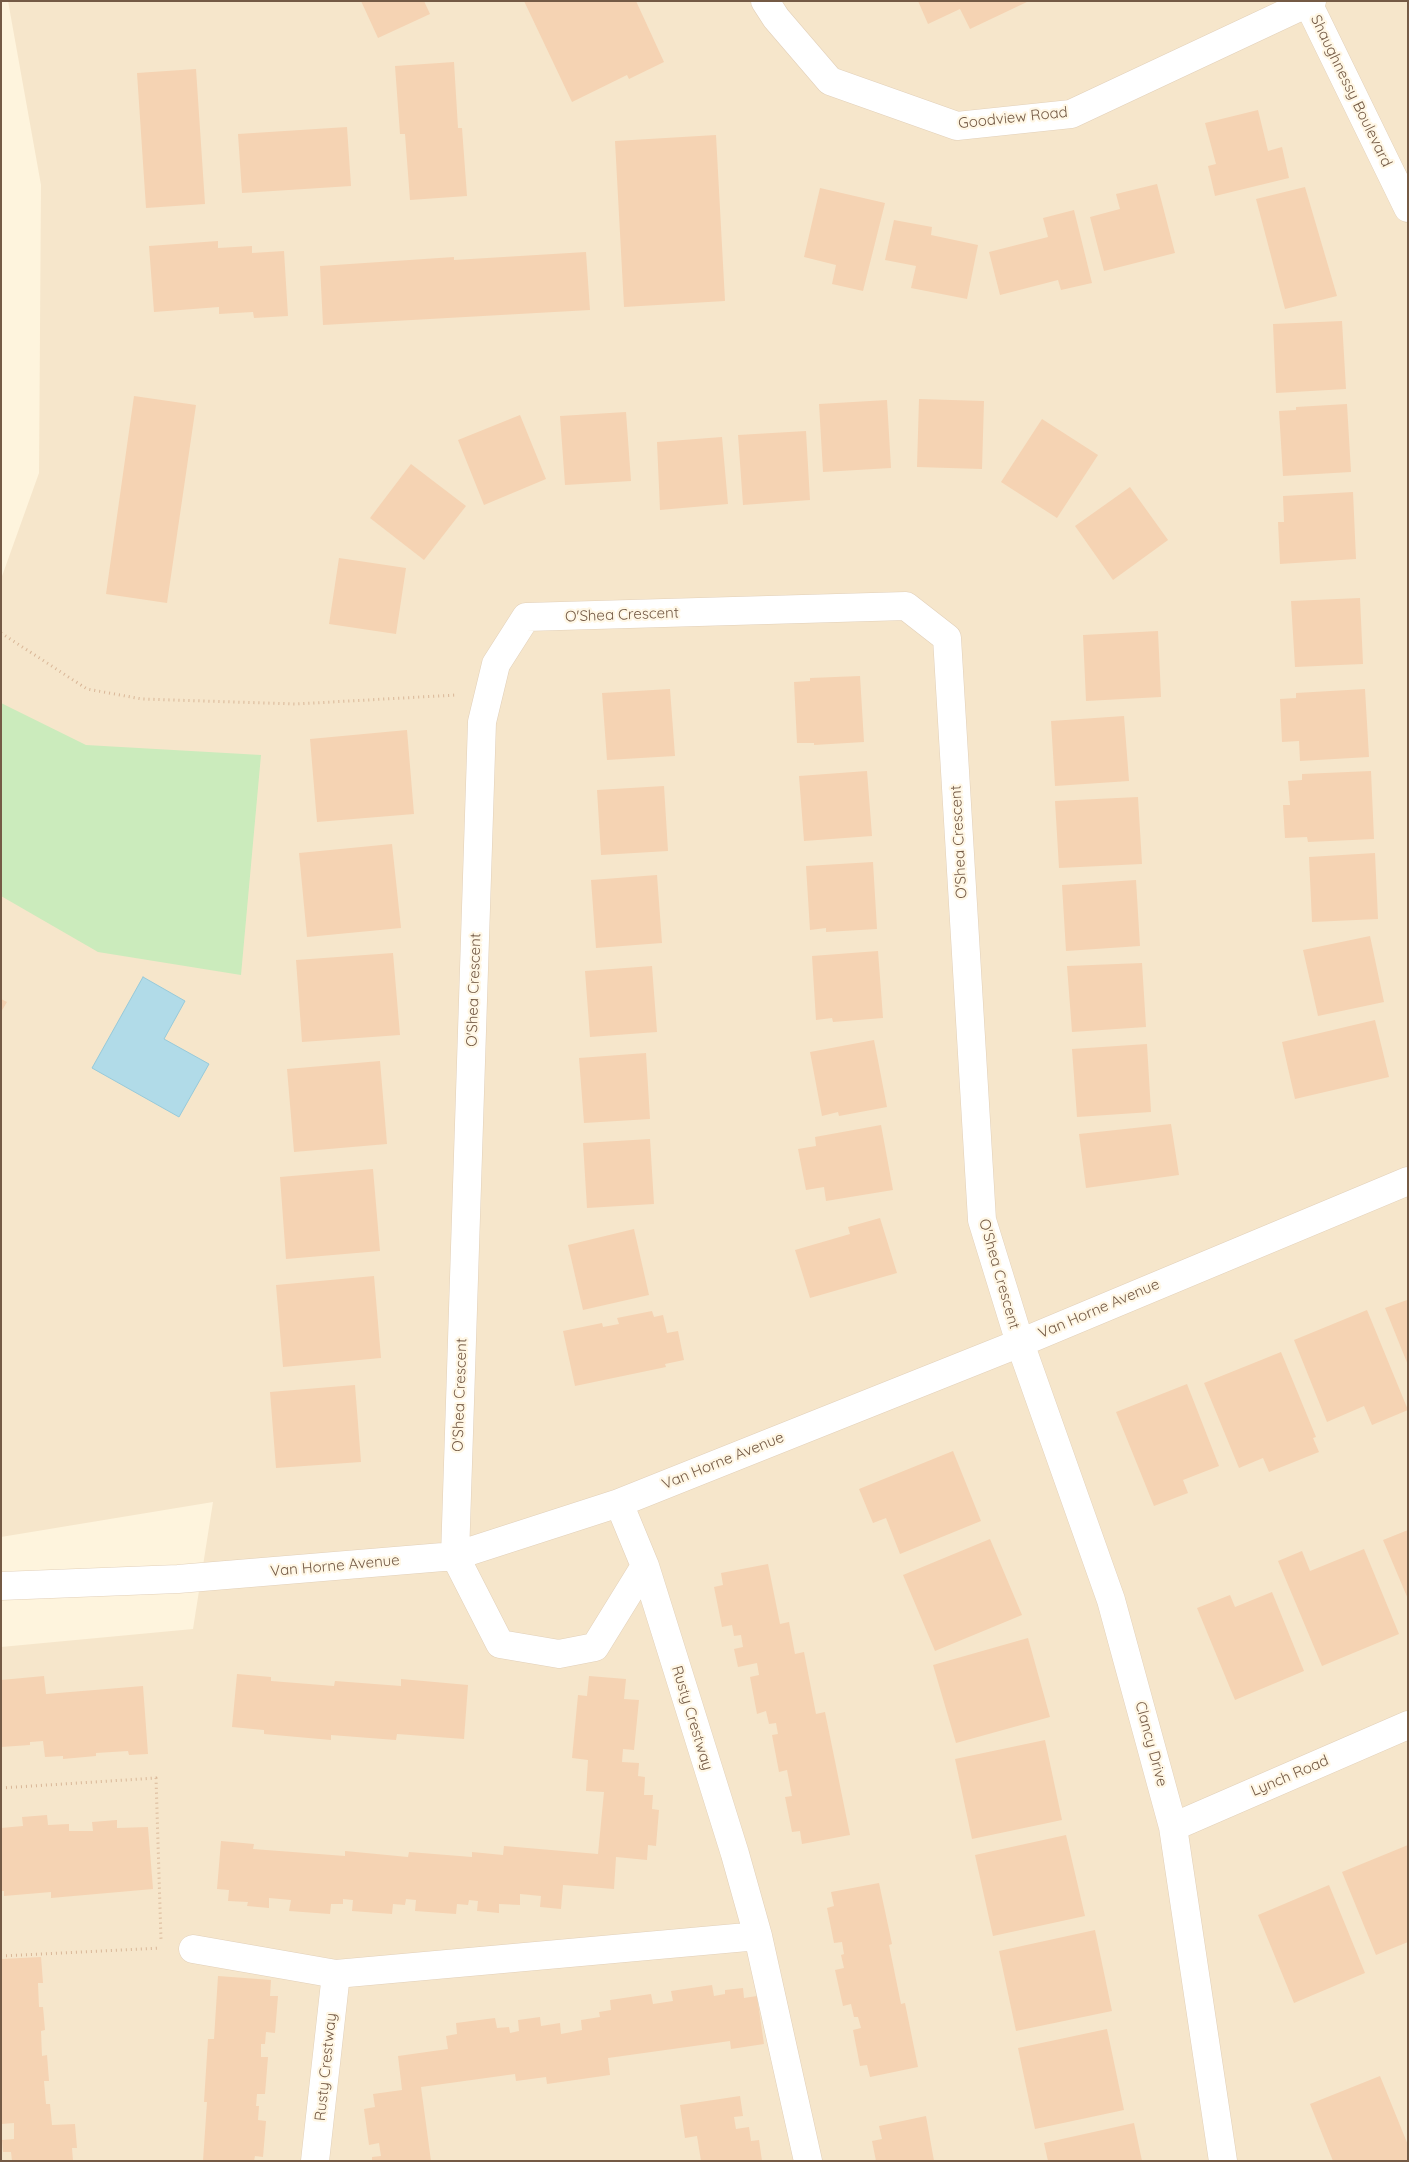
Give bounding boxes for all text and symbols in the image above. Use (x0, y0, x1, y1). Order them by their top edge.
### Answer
street label: Shaughnessy Boulevard (1306, 12, 1396, 170)
street label: Goodview Road (957, 103, 1069, 133)
street label: O'Shea Crescent (565, 604, 679, 626)
street label: O'Shea Crescent (947, 785, 971, 899)
street label: O'Shea Crescent (463, 933, 485, 1047)
street label: O'Shea Crescent (975, 1217, 1023, 1331)
street label: Van Horne Avenue (1036, 1275, 1162, 1343)
street label: O'Shea Crescent (449, 1338, 471, 1452)
street label: Van Horne Avenue (659, 1428, 787, 1494)
street label: Van Horne Avenue (270, 1551, 400, 1581)
street label: Rusty Crestway (668, 1663, 716, 1773)
street label: Clancy Drive (1131, 1699, 1171, 1789)
street label: Lynch Road (1249, 1752, 1331, 1800)
street label: Rusty Crestway (311, 2012, 341, 2122)

